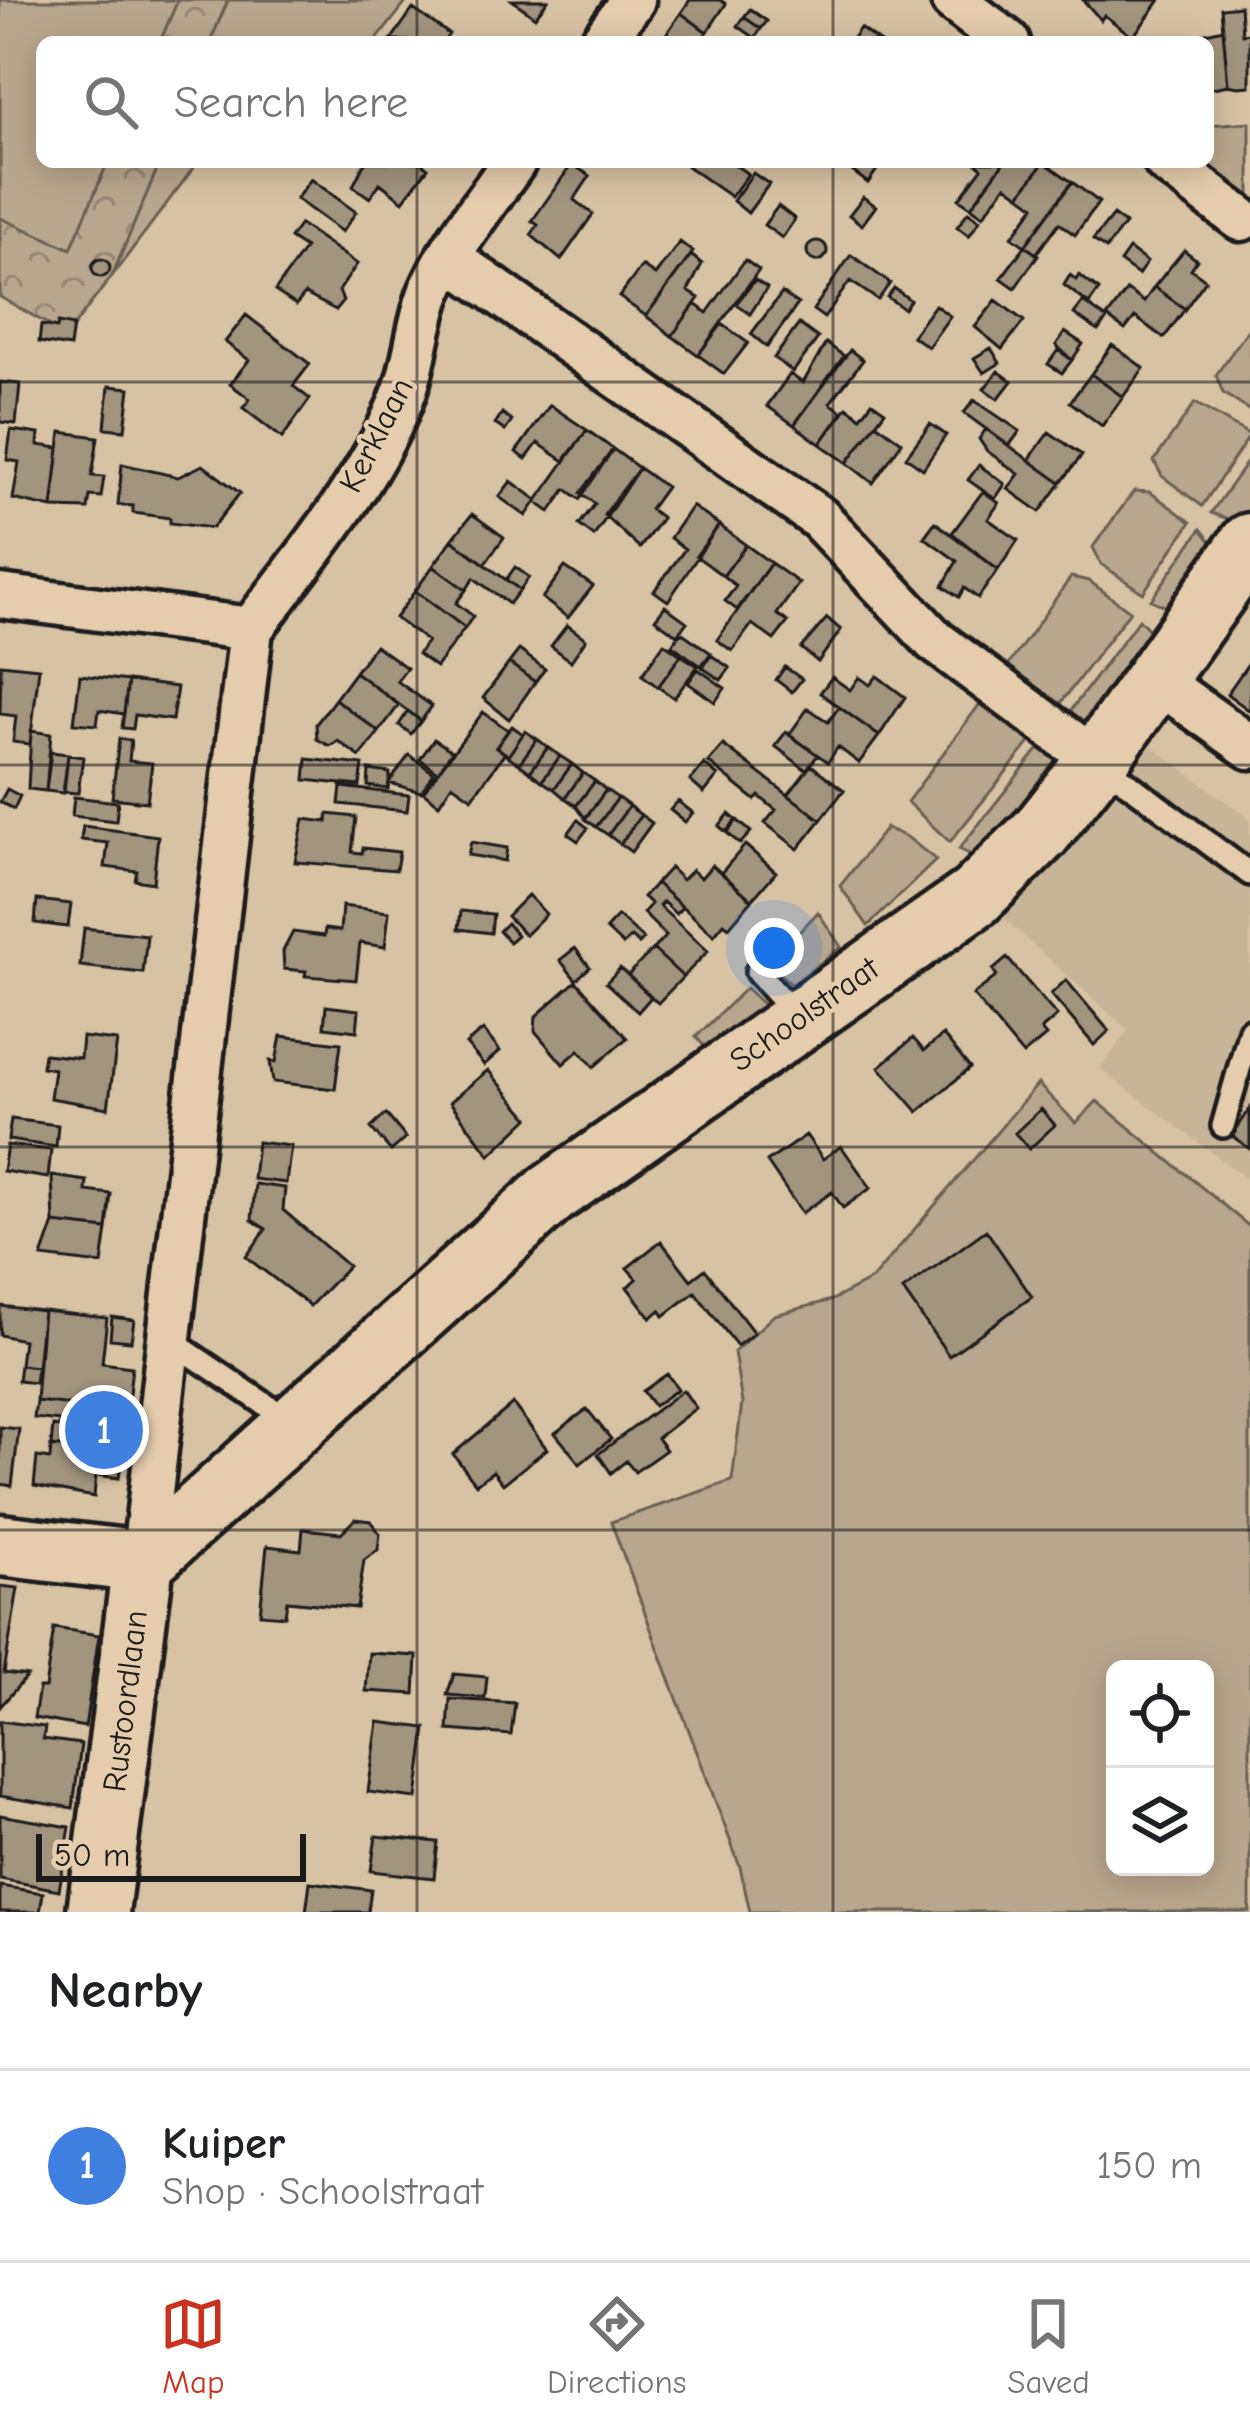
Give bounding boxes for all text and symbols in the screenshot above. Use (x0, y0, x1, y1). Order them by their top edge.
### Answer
search box (36, 36, 1214, 168)
icon: search (78, 69, 144, 135)
text: Search here (174, 76, 408, 128)
street label: Kerklaan (331, 371, 421, 499)
your location (744, 918, 804, 978)
street label: Schoolstraat (722, 948, 887, 1079)
pin: 1 (65, 1385, 143, 1475)
street label: Rustoordlaan (95, 1608, 155, 1794)
map controls (1106, 1660, 1214, 1876)
button: locate (1106, 1660, 1214, 1768)
button: layers (1106, 1768, 1214, 1876)
scale bar (36, 1828, 306, 1881)
text: 50 m (54, 1836, 130, 1874)
text: Nearby (48, 1961, 202, 2020)
text: Kuiper (162, 2117, 285, 2169)
text: 1 (79, 2143, 95, 2188)
text: 150 m (1096, 2143, 1202, 2188)
text: Shop · Schoolstraat (162, 2169, 483, 2214)
tab: Map (160, 2291, 226, 2401)
tab: Directions (547, 2291, 687, 2401)
tab: Saved (1007, 2291, 1090, 2401)

